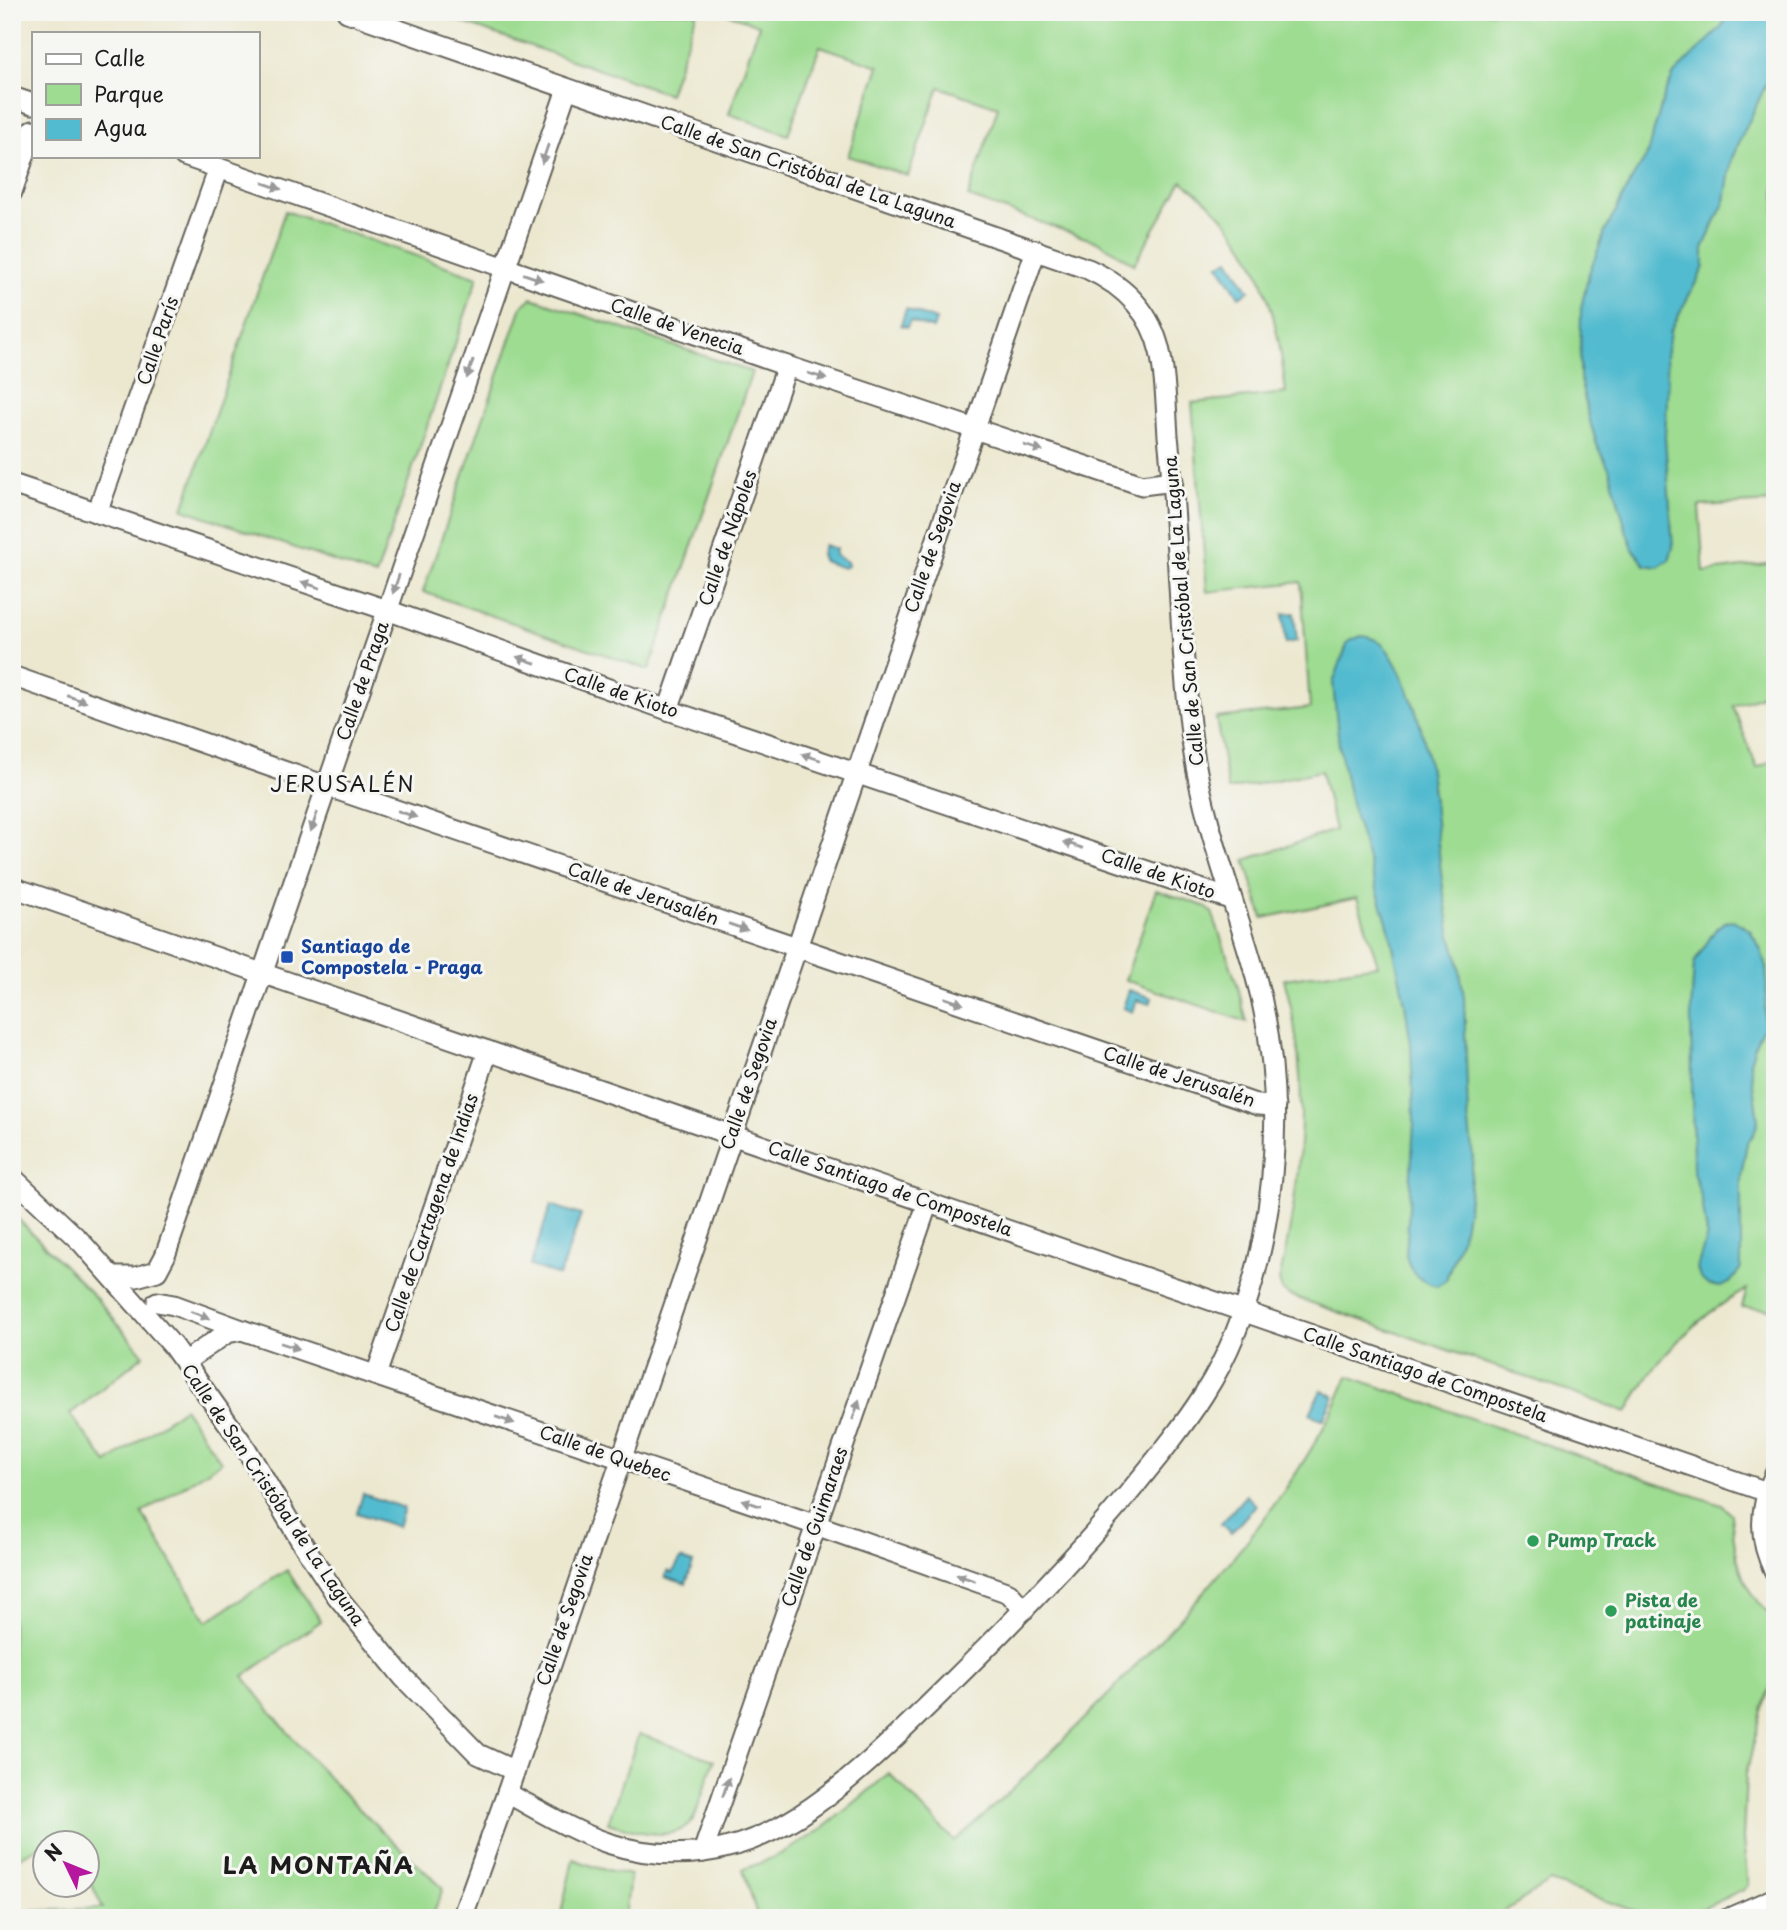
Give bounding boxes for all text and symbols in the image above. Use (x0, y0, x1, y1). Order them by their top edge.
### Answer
legend (32, 32, 259, 158)
text: Calle (94, 41, 145, 73)
text: Parque (94, 77, 164, 109)
street label: Calle de San Cristóbal de La Laguna (657, 107, 961, 234)
text: Agua (94, 111, 147, 143)
one-way arrow (539, 143, 550, 164)
one-way arrow (261, 181, 282, 192)
one-way arrow (523, 272, 544, 283)
street label: Calle de Venecia (607, 290, 748, 361)
street label: Calle París (129, 293, 184, 388)
one-way arrow (464, 358, 475, 379)
one-way arrow (807, 371, 828, 382)
one-way arrow (1022, 444, 1043, 454)
street label: Calle de San Cristóbal de La Laguna (1155, 454, 1210, 767)
street label: Calle de Nápoles (691, 466, 762, 609)
street label: Calle de Segovia (896, 476, 967, 616)
one-way arrow (390, 573, 401, 594)
one-way arrow (301, 580, 322, 590)
street label: Calle de Praga (328, 617, 395, 744)
one-way arrow (516, 654, 537, 665)
street label: Calle de Kioto (561, 659, 682, 724)
one-way arrow (66, 694, 87, 705)
one-way arrow (800, 751, 821, 762)
district label: JERUSALÉN (270, 767, 416, 799)
one-way arrow (397, 809, 418, 820)
one-way arrow (308, 811, 319, 832)
one-way arrow (1062, 840, 1083, 850)
street label: Calle de Kioto (1098, 840, 1219, 905)
street label: Calle de Jerusalén (564, 854, 723, 931)
one-way arrow (728, 922, 749, 933)
place label: Santiago de Compostela - Praga (301, 932, 483, 980)
marker: Santiago de Compostela - Praga (279, 949, 295, 965)
one-way arrow (943, 996, 964, 1007)
street label: Calle de Segovia (712, 1013, 783, 1153)
street label: Calle de Jerusalén (1100, 1038, 1259, 1113)
street label: Calle de Cartagena de Indias (377, 1089, 484, 1336)
street label: Calle Santiago de Compostela (765, 1133, 1017, 1242)
one-way arrow (189, 1309, 210, 1320)
street label: Calle Santiago de Compostela (1300, 1319, 1552, 1428)
one-way arrow (279, 1341, 300, 1352)
street label: Calle de San Cristóbal de La Laguna (176, 1358, 373, 1631)
one-way arrow (851, 1399, 862, 1420)
one-way arrow (495, 1415, 516, 1426)
street label: Calle de Quebec (536, 1417, 675, 1488)
street label: Calle de Guimaraes (773, 1443, 854, 1610)
one-way arrow (740, 1498, 761, 1508)
place label: Pump Track (1547, 1526, 1656, 1553)
marker: Pump Track (1525, 1533, 1541, 1549)
street label: Calle de Segovia (528, 1549, 599, 1689)
one-way arrow (955, 1572, 976, 1583)
place label: Pista de patinaje (1625, 1586, 1702, 1634)
marker: Pista de patinaje (1603, 1603, 1619, 1619)
one-way arrow (721, 1777, 732, 1798)
north arrow (32, 1828, 102, 1898)
text: N (37, 1837, 68, 1867)
district label: LA MONTAÑA (223, 1846, 415, 1882)

